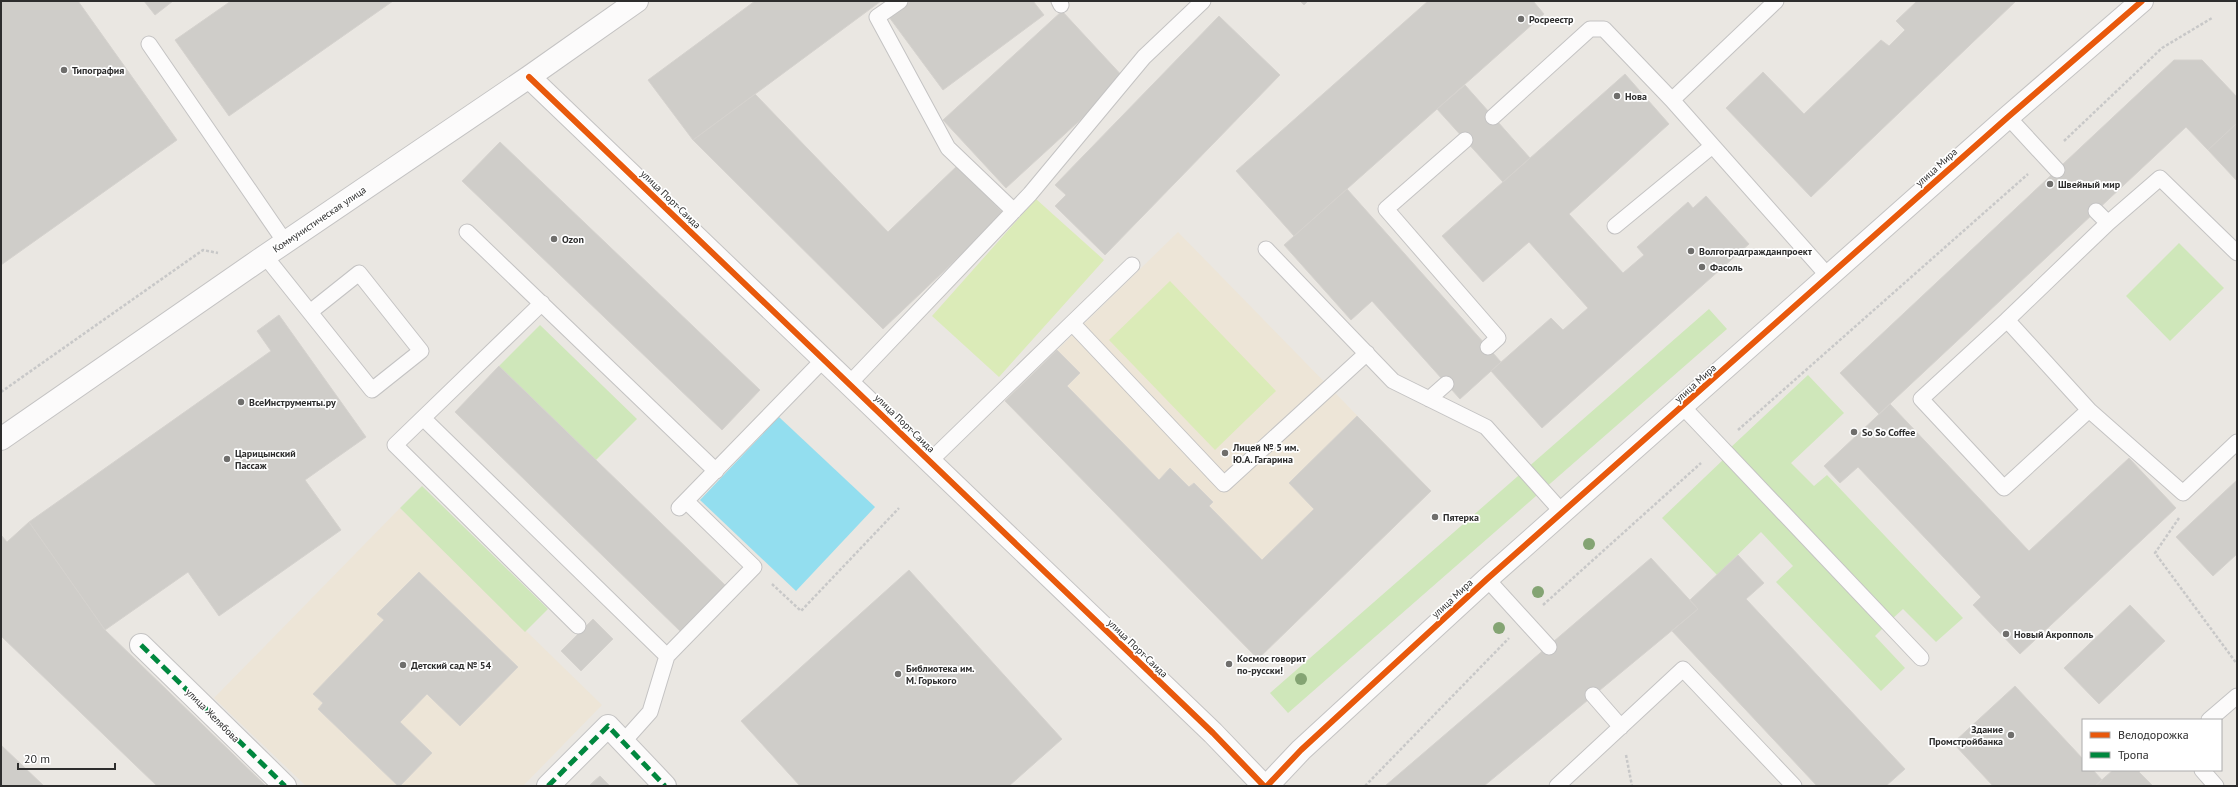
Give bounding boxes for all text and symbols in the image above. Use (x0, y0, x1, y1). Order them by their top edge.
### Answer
place label: Росреестр (1529, 13, 1574, 26)
marker: Росреестр (1516, 14, 1526, 24)
place label: Типография (72, 64, 124, 77)
marker: Типография (59, 65, 69, 75)
place label: Нова (1625, 90, 1647, 103)
marker: Нова (1612, 91, 1622, 101)
street label: улица Мира (1913, 145, 1960, 190)
street label: улица Порт-Саида (638, 167, 704, 231)
place label: Швейный мир (2058, 178, 2121, 191)
marker: Швейный мир (2045, 179, 2055, 189)
street label: Коммунистическая улица (270, 183, 369, 256)
place label: Ozon (562, 233, 584, 246)
marker: Ozon (549, 234, 559, 244)
place label: Волгоградгражданпроект (1699, 245, 1813, 258)
marker: Волгоградгражданпроект (1686, 246, 1696, 256)
place label: Фасоль (1710, 261, 1743, 274)
marker: Фасоль (1697, 262, 1707, 272)
street label: улица Мира (1672, 361, 1719, 406)
street label: улица Порт-Саида (872, 391, 938, 455)
place label: ВсеИнструменты.ру (249, 396, 336, 409)
marker: ВсеИнструменты.ру (236, 397, 246, 407)
place label: So So Coffee (1862, 426, 1915, 439)
marker: So So Coffee (1849, 427, 1859, 437)
place label: Лицей № 5 им. Ю.А. Гагарина (1232, 441, 1299, 466)
place label: Царицынский Пассаж (235, 447, 296, 472)
marker: Лицей № 5 им. Ю.А. Гагарина (1220, 448, 1230, 458)
marker: Царицынский Пассаж (222, 454, 232, 464)
place label: Пятерка (1443, 511, 1479, 524)
marker: Пятерка (1430, 512, 1440, 522)
street label: улица Мира (1429, 576, 1476, 621)
street label: улица Порт-Саида (1105, 616, 1171, 680)
place label: Новый Акропполь (2014, 628, 2093, 641)
marker: Новый Акропполь (2001, 629, 2011, 639)
place label: Космос говорит по-русски! (1237, 652, 1307, 677)
place label: Детский сад № 54 (411, 659, 492, 672)
marker: Космос говорит по-русски! (1224, 659, 1234, 669)
marker: Детский сад № 54 (398, 660, 408, 670)
place label: Библиотека им. М. Горького (906, 662, 975, 687)
marker: Библиотека им. М. Горького (893, 669, 903, 679)
street label: улица Желябова (183, 686, 242, 745)
legend (2082, 719, 2222, 771)
place label: Здание Промстройбанка (1929, 723, 2003, 748)
text: Велодорожка (2118, 727, 2189, 742)
marker: Здание Промстройбанка (2006, 730, 2016, 740)
scale bar (18, 745, 115, 771)
text: Тропа (2118, 747, 2149, 762)
text: 20 m (24, 751, 50, 766)

